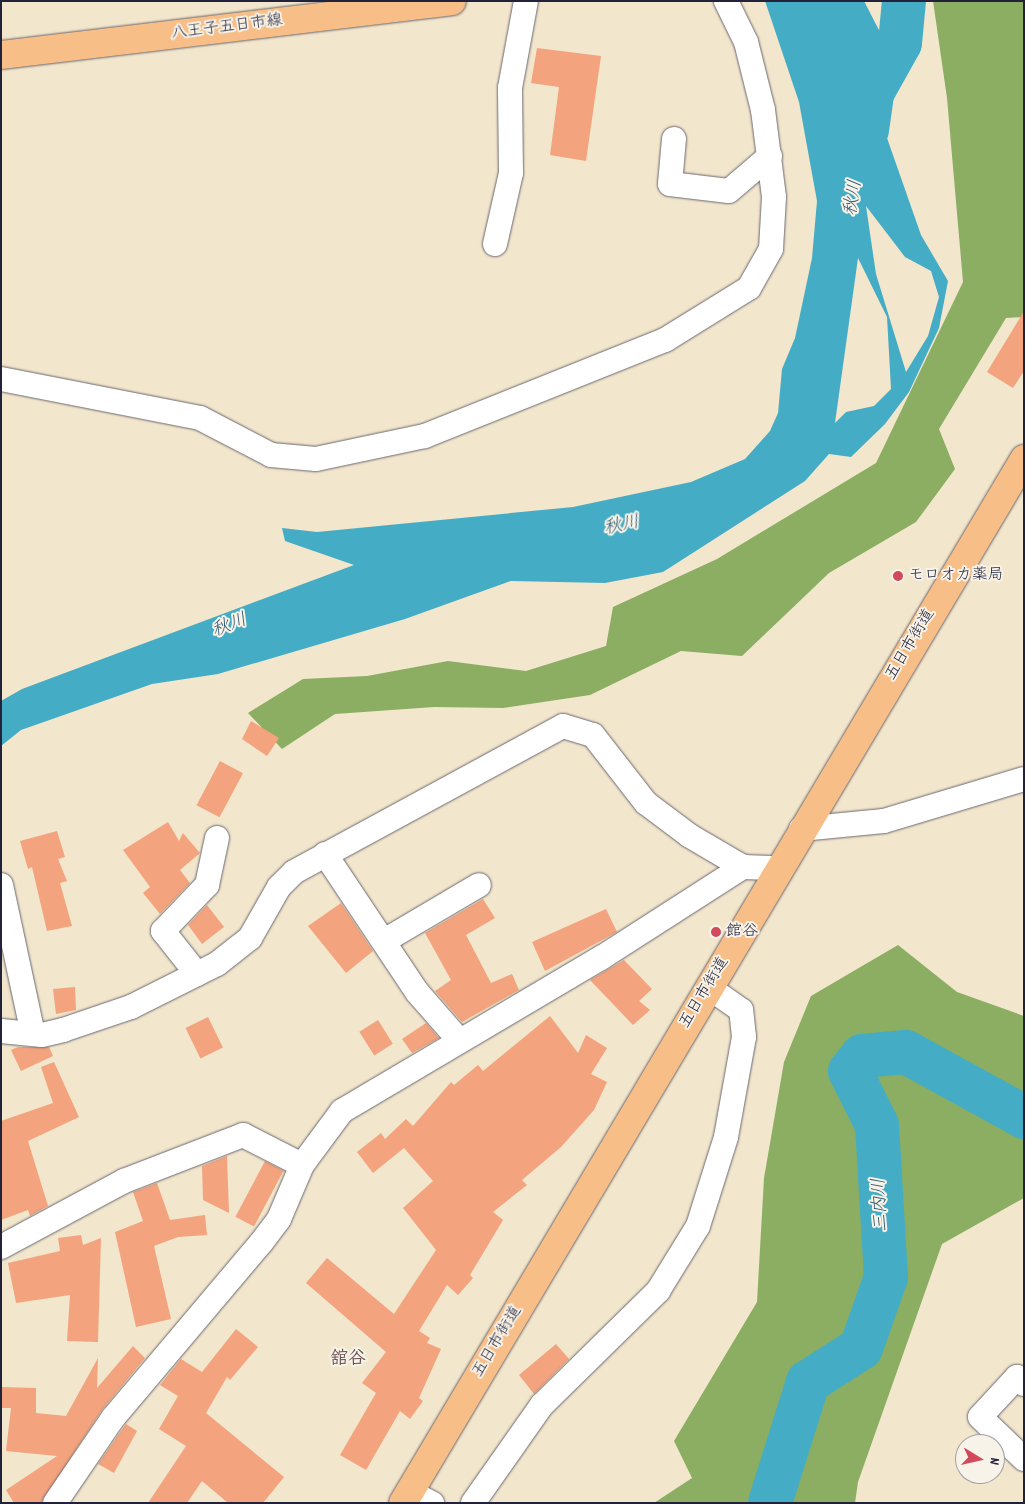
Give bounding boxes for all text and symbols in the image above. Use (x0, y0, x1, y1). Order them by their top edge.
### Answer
street label: 八王子五日市線 (170, 12, 284, 44)
water label: 秋川 (842, 179, 868, 217)
water label: 秋川 (602, 513, 642, 541)
place label: モロオカ薬局 (908, 566, 1004, 586)
marker: モロオカ薬局 (892, 570, 904, 582)
street label: 五日市街道 (882, 606, 940, 684)
water label: 秋川 (209, 610, 251, 644)
place label: 館谷 (726, 922, 758, 942)
marker: 館谷 (710, 926, 722, 938)
street label: 五日市街道 (676, 954, 734, 1032)
water label: 三内川 (870, 1177, 894, 1233)
street label: 五日市街道 (469, 1303, 527, 1381)
district label: 舘谷 (330, 1349, 366, 1371)
north arrow (955, 1434, 1005, 1484)
text: N (983, 1456, 1004, 1466)

